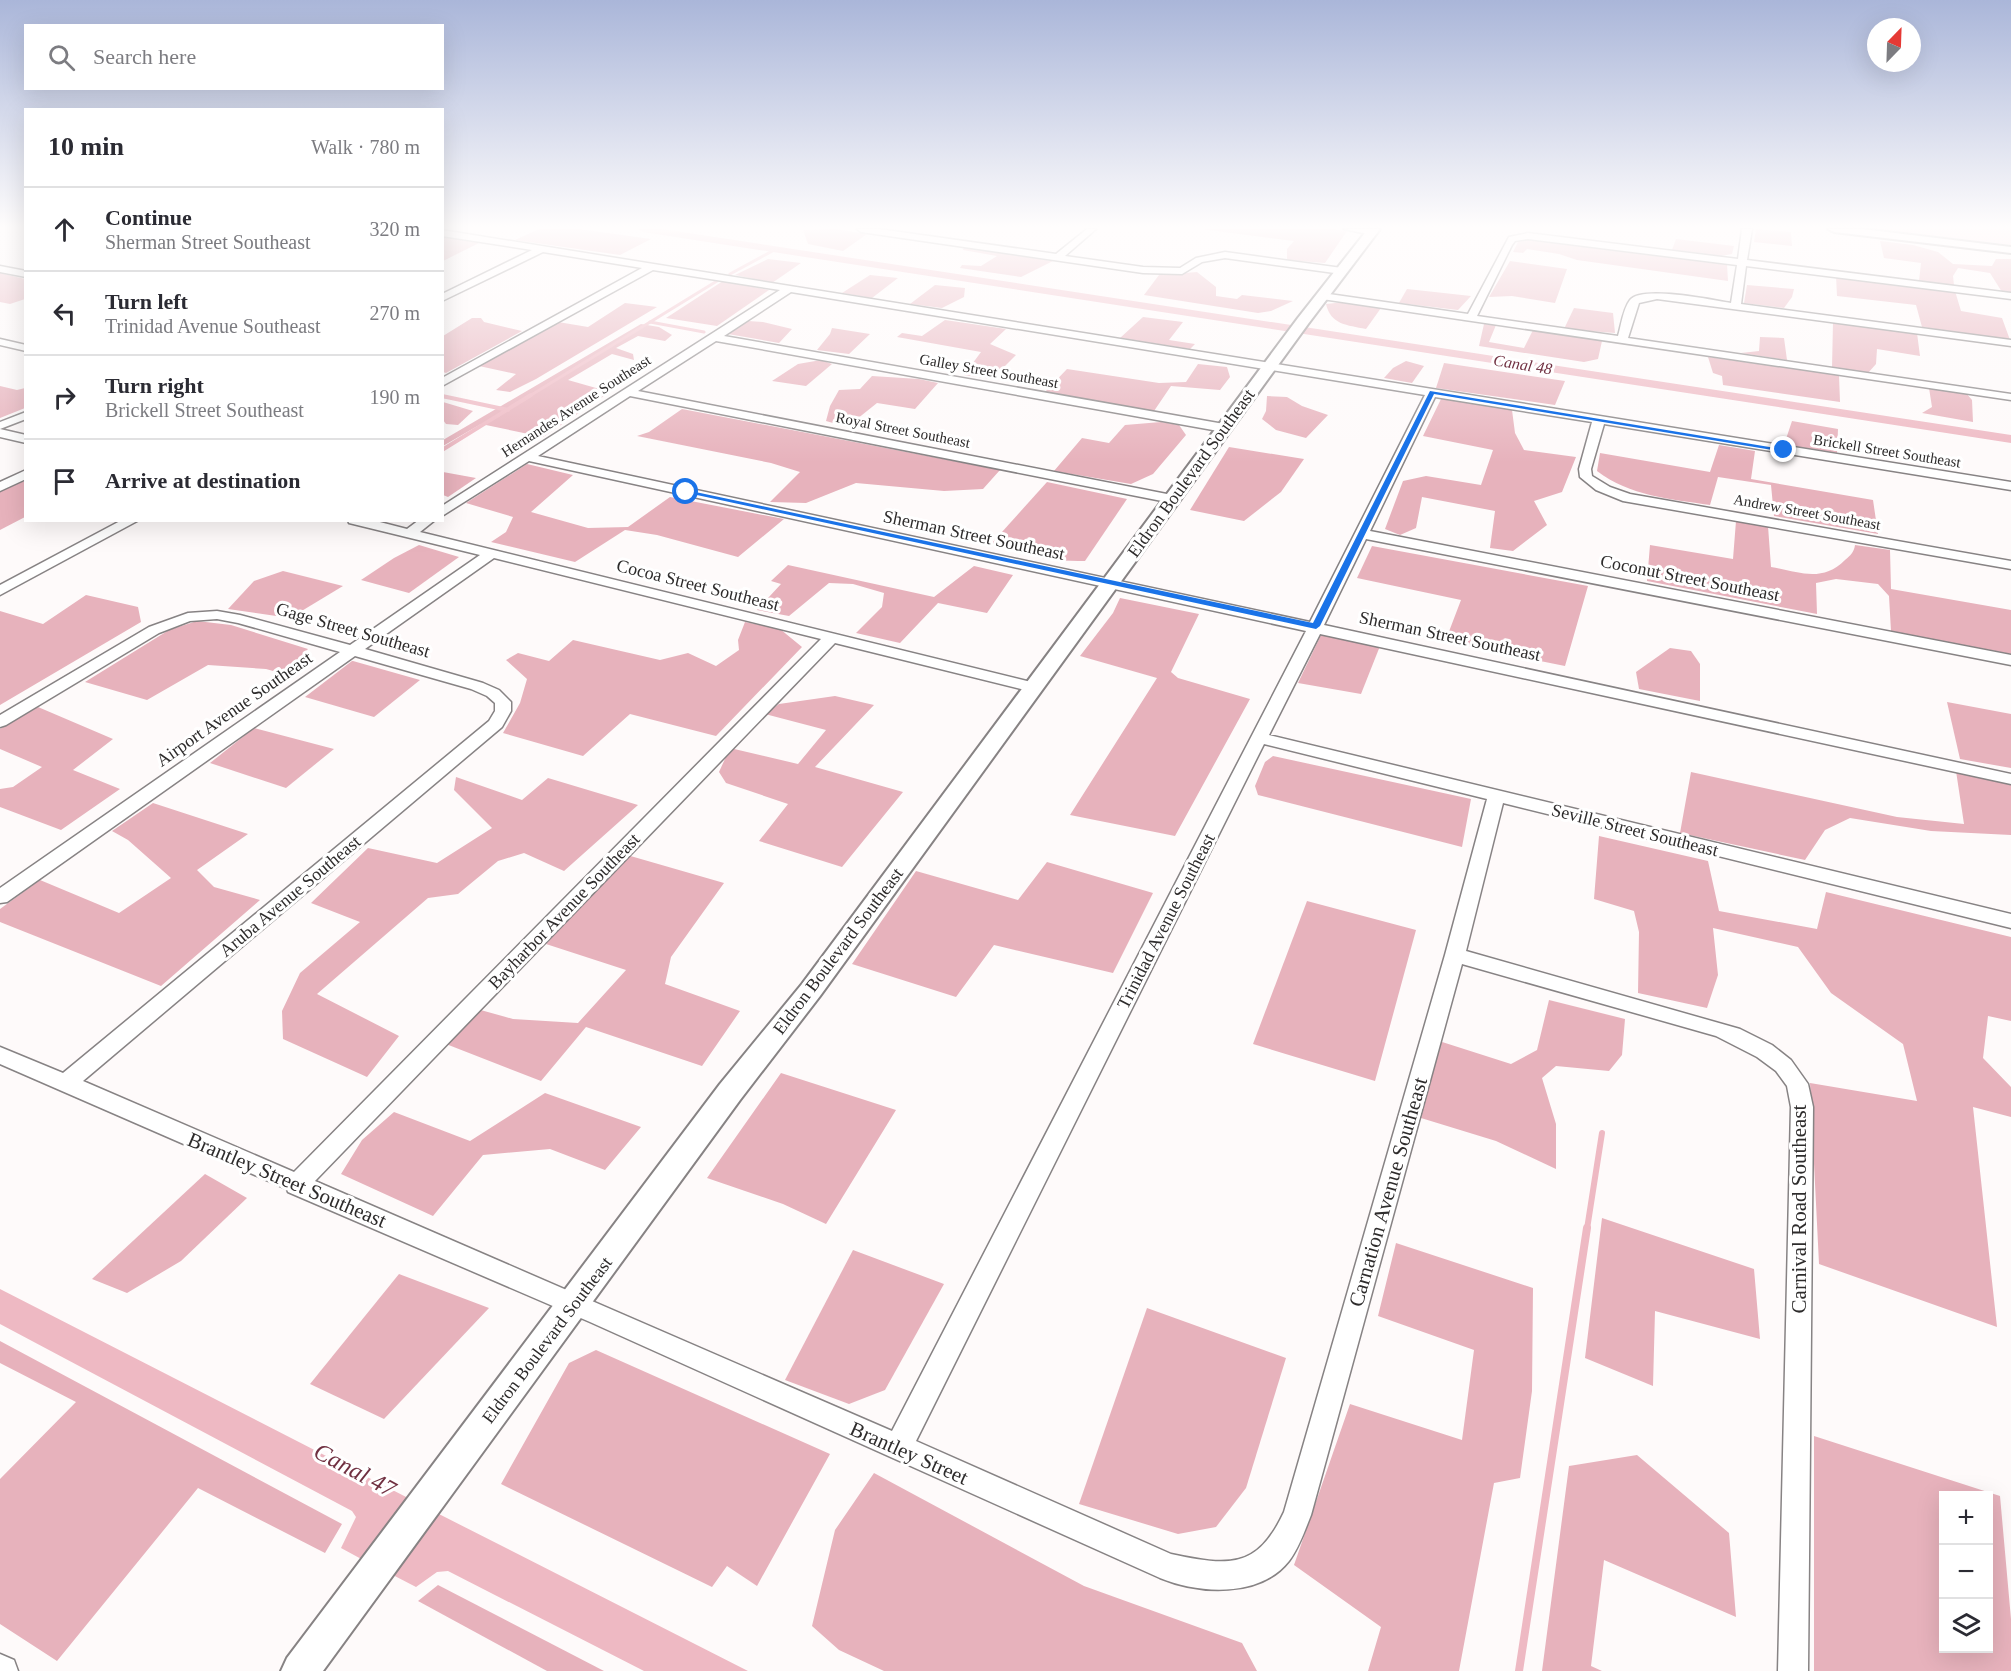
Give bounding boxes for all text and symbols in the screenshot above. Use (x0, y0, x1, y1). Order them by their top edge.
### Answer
north arrow (1867, 18, 1921, 72)
search box (24, 24, 444, 90)
icon: search (45, 41, 78, 74)
text: Search here (93, 44, 196, 69)
text: 10 min (48, 132, 124, 161)
text: Walk · 780 m (311, 136, 420, 158)
text: Continue (105, 205, 192, 230)
icon: ahead (48, 213, 81, 246)
text: 320 m (369, 218, 420, 240)
text: Sherman Street Southeast (105, 231, 311, 253)
text: Turn left (105, 289, 188, 314)
icon: left (48, 297, 81, 330)
text: 270 m (369, 302, 420, 324)
text: Trinidad Avenue Southeast (105, 315, 321, 337)
street label: Hernandes Avenue Southeast (498, 351, 654, 460)
street label: Galley Street Southeast (918, 351, 1061, 391)
water label: Canal 48 (1492, 351, 1553, 378)
text: Turn right (105, 373, 204, 398)
icon: right (48, 381, 81, 414)
street label: Eldron Boulevard Southeast (1123, 385, 1259, 561)
text: 190 m (369, 386, 420, 408)
text: Brickell Street Southeast (105, 399, 304, 421)
street label: Royal Street Southeast (834, 409, 972, 451)
street label: Brickell Street Southeast (1812, 431, 1963, 471)
route end (1770, 436, 1796, 462)
icon: arrive (48, 465, 81, 498)
text: Arrive at destination (105, 468, 301, 493)
route start (672, 478, 698, 504)
street label: Andrew Street Southeast (1732, 491, 1883, 533)
street label: Sherman Street Southeast (881, 506, 1067, 564)
street label: Coconut Street Southeast (1599, 551, 1781, 605)
street label: Cocoa Street Southeast (615, 555, 781, 615)
street label: Gage Street Southeast (274, 598, 432, 662)
street label: Sherman Street Southeast (1357, 607, 1543, 665)
street label: Airport Avenue Southeast (152, 648, 316, 770)
street label: Seville Street Southeast (1550, 800, 1720, 860)
street label: Bayharbor Avenue Southeast (484, 829, 644, 993)
street label: Trinidad Avenue Southeast (1113, 830, 1219, 1012)
street label: Aruba Avenue Southeast (216, 831, 364, 961)
street label: Eldron Boulevard Southeast (769, 864, 907, 1038)
street label: Carnation Avenue Southeast (1344, 1074, 1432, 1309)
street label: Carnival Road Southeast (1787, 1104, 1811, 1313)
street label: Brantley Street Southeast (184, 1127, 390, 1233)
street label: Eldron Boulevard Southeast (478, 1253, 616, 1427)
street label: Brantley Street (846, 1416, 972, 1490)
water label: Canal 47 (310, 1438, 401, 1503)
map controls (1939, 1491, 1993, 1653)
button: + (1939, 1491, 1993, 1545)
button: − (1939, 1545, 1993, 1599)
button: layers (1939, 1599, 1993, 1653)

